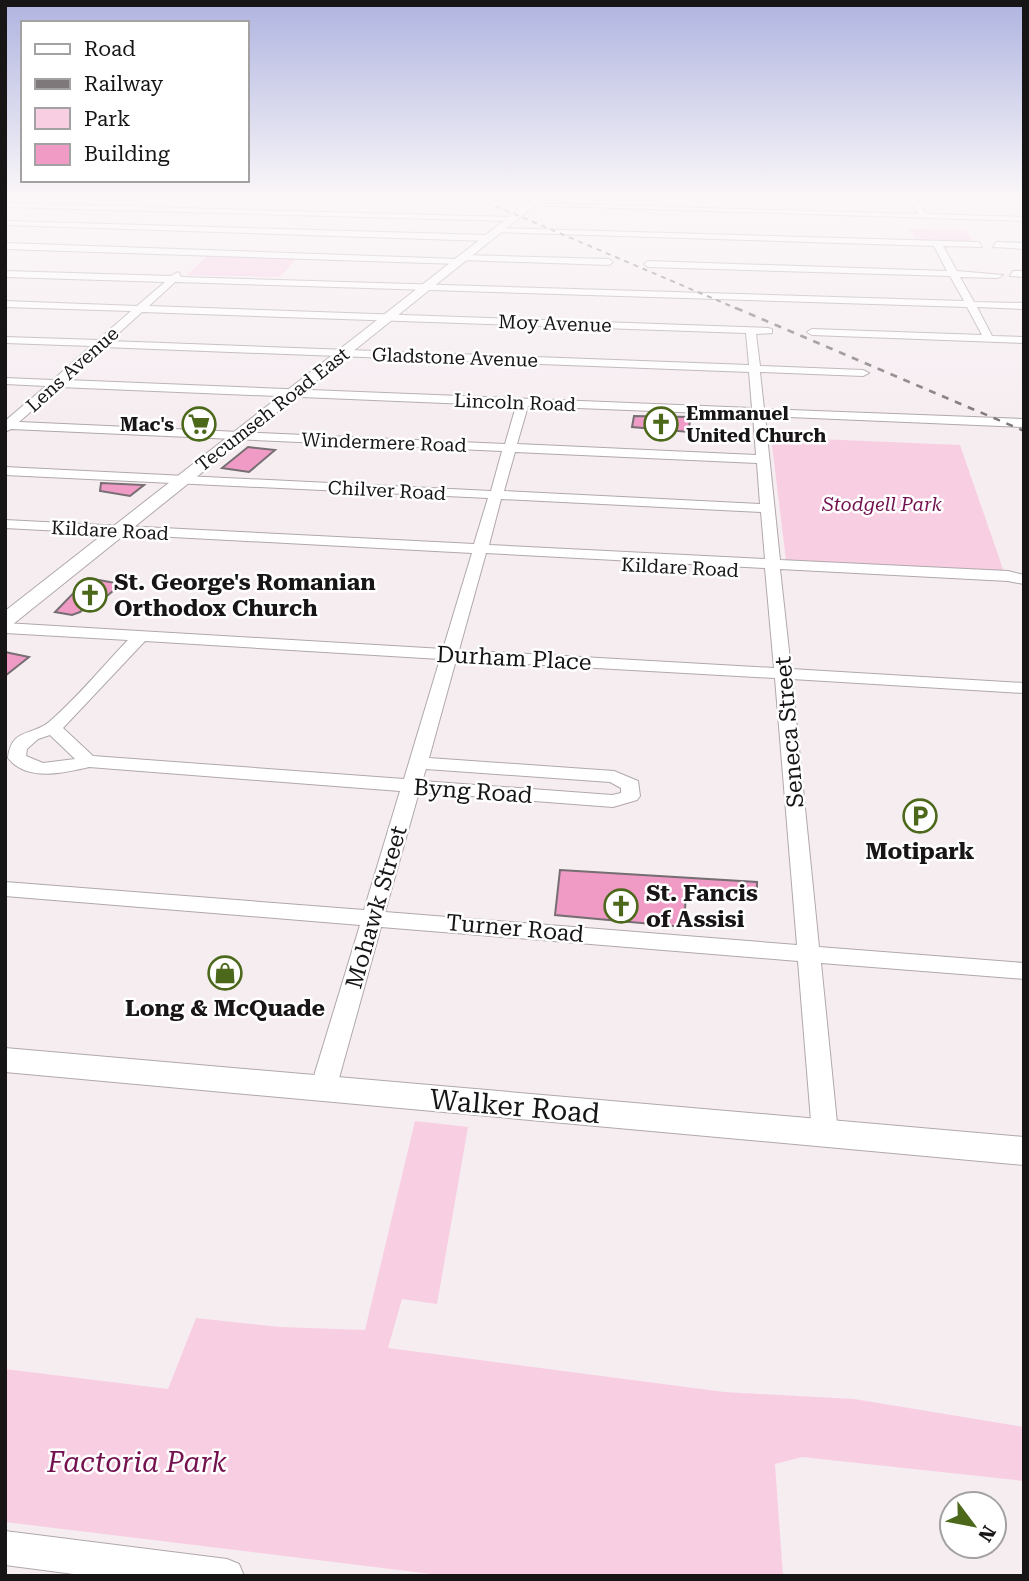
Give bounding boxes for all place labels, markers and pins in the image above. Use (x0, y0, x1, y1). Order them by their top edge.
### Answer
place label: Emmanuel United Church (686, 402, 827, 447)
supermarket icon: Mac's (180, 405, 218, 443)
church icon: Emmanuel United Church (642, 405, 680, 443)
place label: Mac's (120, 413, 174, 436)
place label: St. George's Romanian Orthodox Church (114, 569, 376, 622)
church icon: St. George's Romanian Orthodox Church (71, 576, 109, 614)
parking icon: Motipark (901, 797, 939, 835)
place label: Motipark (866, 838, 975, 865)
place label: St. Fancis of Assisi (646, 880, 758, 933)
church icon: St. Fancis of Assisi (602, 887, 640, 925)
shop icon: Long & McQuade (206, 954, 244, 992)
place label: Long & McQuade (125, 995, 325, 1022)

